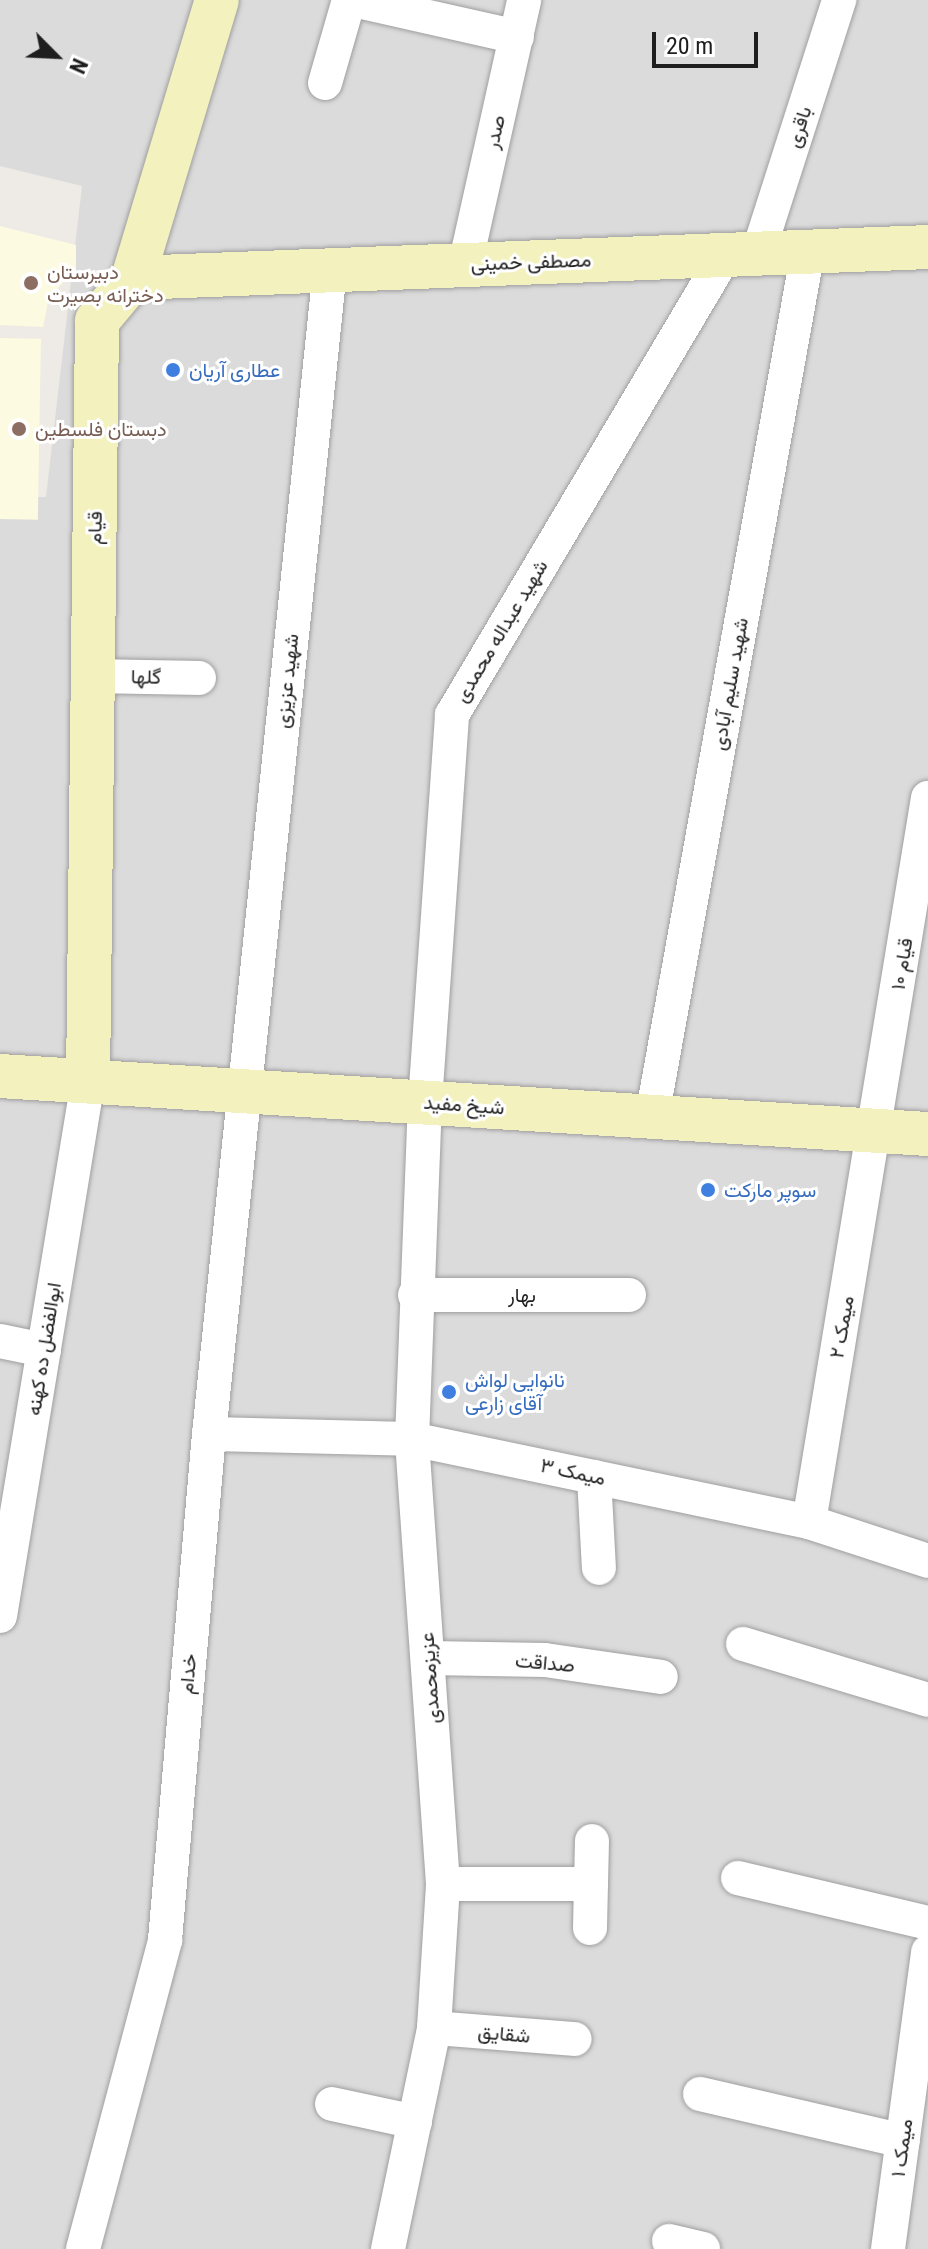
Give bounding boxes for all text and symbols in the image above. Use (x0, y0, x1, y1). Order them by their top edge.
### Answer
north arrow (16, 16, 96, 96)
scale bar (656, 16, 762, 66)
text: 20 m (666, 32, 713, 60)
text: N (64, 55, 93, 77)
street label: باقری (781, 103, 817, 151)
street label: صدر (479, 113, 511, 151)
street label: مصطفی خمینی (470, 248, 592, 276)
place label: دبیرستان دخترانه بصیرت (47, 260, 163, 307)
marker: دبیرستان دخترانه بصیرت (22, 274, 40, 292)
place label: عطاری آریان (189, 358, 280, 382)
marker: عطاری آریان (164, 361, 182, 379)
place label: دبستان فلسطین (35, 417, 167, 441)
marker: دبستان فلسطین (10, 420, 28, 438)
street label: قیام (83, 511, 107, 545)
street label: شهید عبداله محمدی (449, 555, 553, 707)
street label: شهید سلیم آبادی (707, 616, 753, 752)
street label: شهید عزیزی (270, 632, 304, 730)
street label: گلها (131, 665, 161, 689)
street label: قیام ۱۰ (886, 936, 918, 992)
street label: شیخ مفید (423, 1090, 505, 1120)
place label: سوپر مارکت (724, 1178, 816, 1202)
marker: سوپر مارکت (699, 1181, 717, 1199)
street label: ابوالفضل ده کهنه (22, 1281, 66, 1417)
street label: بهار (508, 1283, 536, 1307)
street label: میمک ۲ (825, 1294, 859, 1360)
place label: نانوایی لواش آقای زارعی (465, 1368, 565, 1415)
marker: نانوایی لواش آقای زارعی (440, 1383, 458, 1401)
street label: میمک ۳ (538, 1453, 608, 1491)
street label: عزیزمحمدی (415, 1631, 445, 1725)
street label: صداقت (514, 1648, 576, 1678)
street label: خدام (174, 1653, 202, 1695)
street label: شقایق (477, 2020, 531, 2048)
street label: میمک ۱ (886, 2117, 918, 2179)

